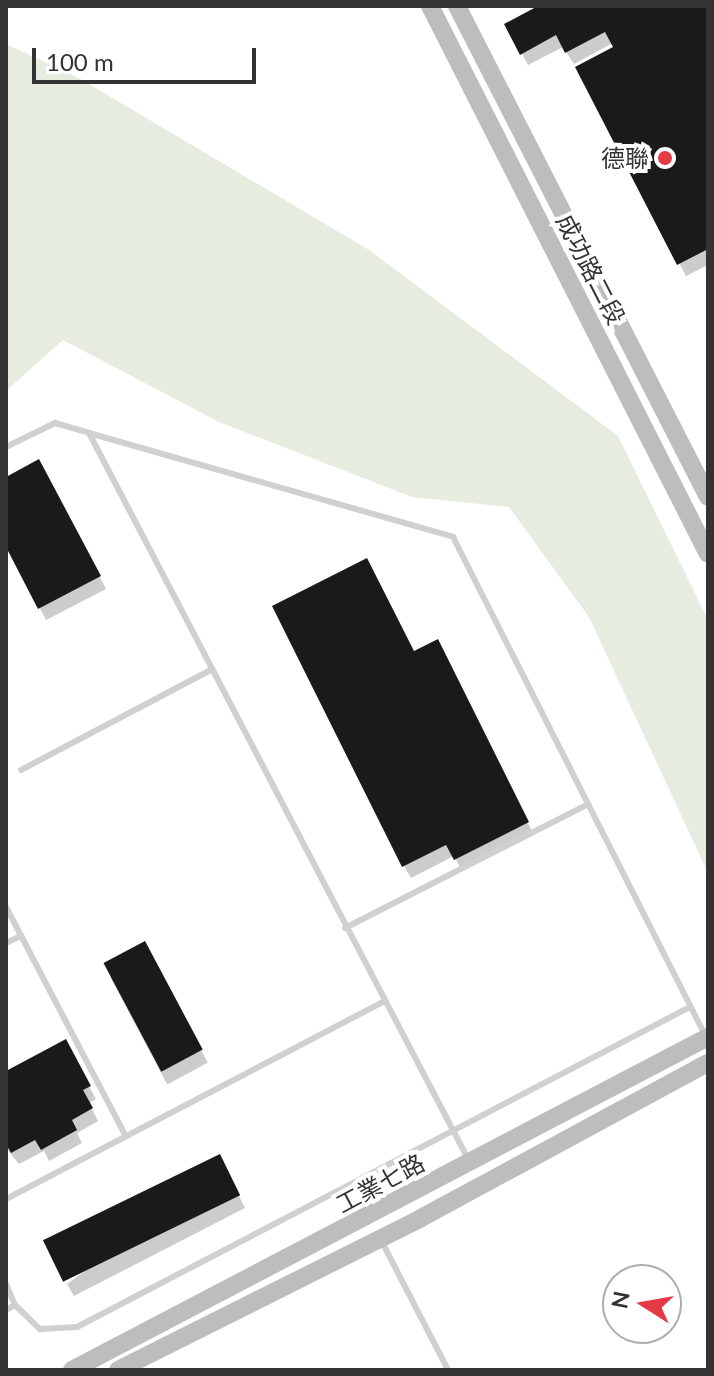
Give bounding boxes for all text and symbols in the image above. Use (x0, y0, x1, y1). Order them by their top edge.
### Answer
scale bar (36, 32, 260, 82)
text: 100 m (46, 47, 114, 76)
place label: 德聯 (601, 144, 649, 172)
marker: 德聯 (656, 149, 674, 167)
street label: 成功路二段 (551, 209, 631, 329)
street label: 工業七路 (331, 1148, 429, 1218)
north arrow (602, 1264, 682, 1344)
text: N (605, 1289, 635, 1311)

